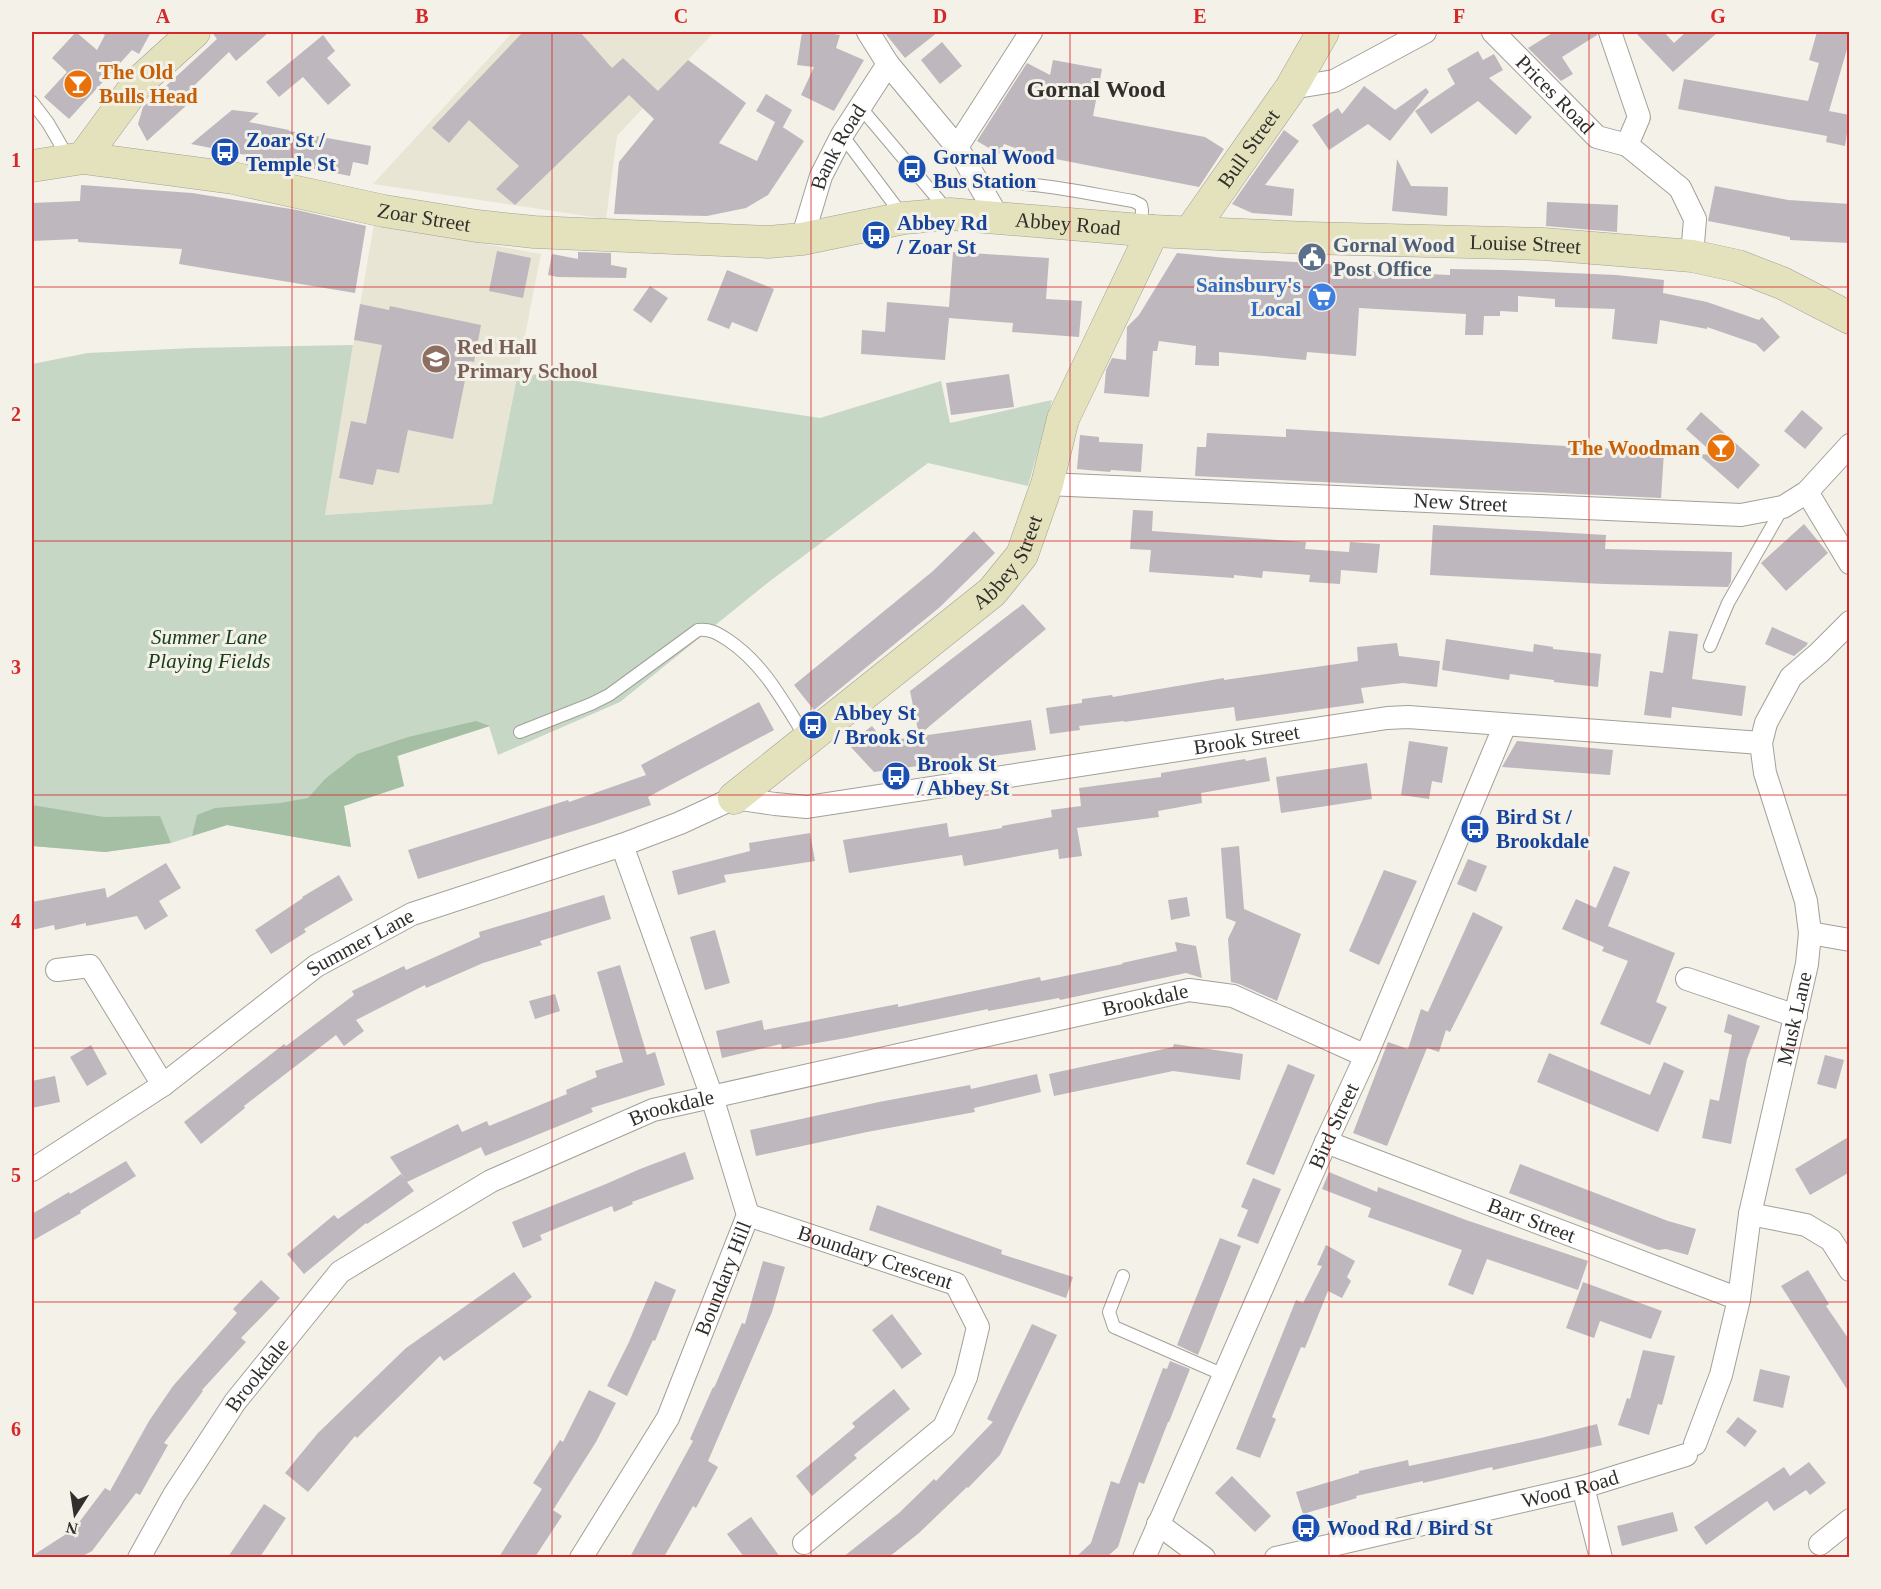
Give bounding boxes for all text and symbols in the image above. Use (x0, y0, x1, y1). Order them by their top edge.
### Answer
text: A (156, 5, 171, 27)
text: B (415, 5, 429, 27)
text: C (674, 5, 688, 27)
text: D (933, 5, 947, 27)
text: E (1193, 5, 1207, 27)
text: F (1453, 5, 1465, 27)
text: G (1710, 5, 1726, 27)
street label: Prices Road (1511, 50, 1599, 139)
place label: The Old Bulls Head (99, 60, 198, 108)
bar icon: The Old Bulls Head (62, 68, 94, 100)
district label: Gornal Wood (1027, 76, 1166, 102)
street label: Bank Road (806, 99, 871, 193)
street label: Bull Street (1213, 104, 1284, 192)
place label: Zoar St / Temple St (246, 128, 336, 176)
bus stop icon: Zoar St / Temple St (209, 136, 241, 168)
place label: Gornal Wood Bus Station (933, 145, 1055, 193)
text: 1 (11, 149, 21, 171)
bus stop icon: Gornal Wood Bus Station (896, 153, 928, 185)
street label: Zoar Street (375, 198, 472, 237)
street label: Abbey Road (1014, 208, 1122, 240)
place label: Abbey Rd / Zoar St (896, 211, 988, 259)
bus stop icon: Abbey Rd / Zoar St (860, 219, 892, 251)
street label: Louise Street (1469, 230, 1582, 259)
place label: Gornal Wood Post Office (1333, 233, 1455, 281)
public building icon: Gornal Wood Post Office (1296, 241, 1328, 273)
place label: Sainsbury's Local (1196, 273, 1301, 321)
supermarket icon: Sainsbury's Local (1306, 281, 1338, 313)
place label: Red Hall Primary School (457, 335, 598, 383)
school or university icon: Red Hall Primary School (420, 343, 452, 375)
text: 2 (11, 403, 21, 425)
bar icon: The Woodman (1705, 432, 1737, 464)
place label: The Woodman (1568, 436, 1700, 460)
street label: New Street (1413, 488, 1508, 517)
street label: Abbey Street (968, 512, 1047, 615)
park label: Summer Lane Playing Fields (146, 625, 271, 673)
text: 3 (11, 656, 21, 678)
place label: Abbey St / Brook St (833, 701, 925, 749)
bus stop icon: Abbey St / Brook St (797, 709, 829, 741)
street label: Brook Street (1192, 720, 1301, 760)
place label: Brook St / Abbey St (916, 752, 1009, 800)
bus stop icon: Brook St / Abbey St (880, 760, 912, 792)
place label: Bird St / Brookdale (1496, 805, 1589, 853)
bus stop icon: Bird St / Brookdale (1459, 813, 1491, 845)
street label: Summer Lane (301, 903, 418, 981)
text: 4 (11, 910, 21, 932)
street label: Musk Lane (1772, 970, 1817, 1068)
street label: Brookdale (1100, 979, 1191, 1021)
street label: Bird Street (1304, 1079, 1364, 1172)
street label: Brookdale (625, 1085, 716, 1131)
text: 5 (11, 1164, 21, 1186)
street label: Barr Street (1485, 1193, 1579, 1248)
street label: Boundary Hill (690, 1218, 756, 1339)
street label: Boundary Crescent (795, 1220, 956, 1294)
street label: Brookdale (220, 1333, 294, 1416)
text: 6 (11, 1418, 21, 1440)
street label: Wood Road (1519, 1465, 1622, 1513)
north arrow (45, 1484, 105, 1544)
bus stop icon: Wood Rd / Bird St (1290, 1512, 1322, 1544)
place label: Wood Rd / Bird St (1327, 1516, 1493, 1540)
text: N (64, 1519, 79, 1538)

